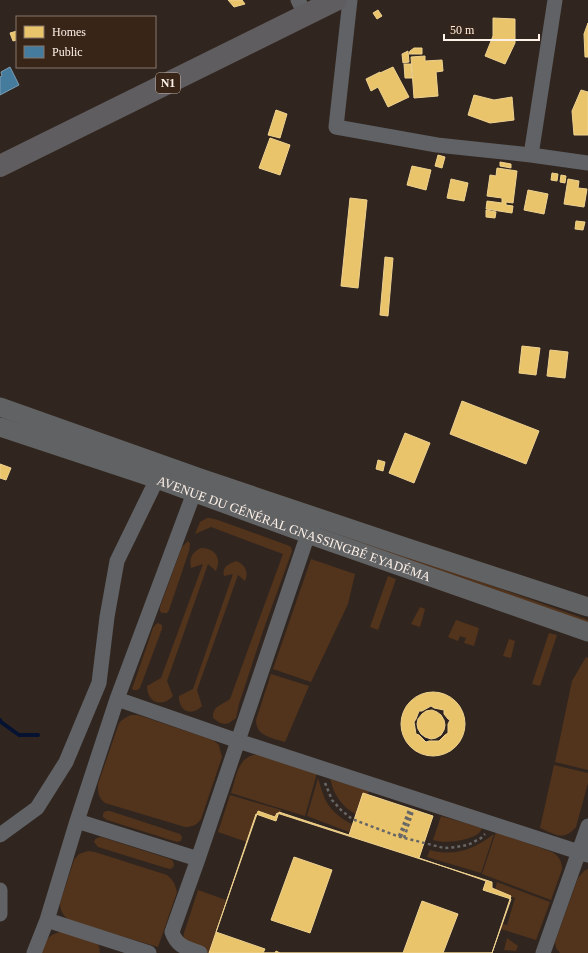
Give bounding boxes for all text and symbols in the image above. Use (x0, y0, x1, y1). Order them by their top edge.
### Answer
legend (16, 16, 156, 68)
scale bar (444, 16, 539, 42)
text: 50 m (450, 23, 475, 37)
text: Homes (52, 25, 86, 39)
text: Public (52, 45, 83, 59)
road number: N1 (156, 73, 180, 93)
street label: AVENUE DU GÉNÉRAL GNASSINGBÉ EYADÉMA (155, 472, 434, 584)

